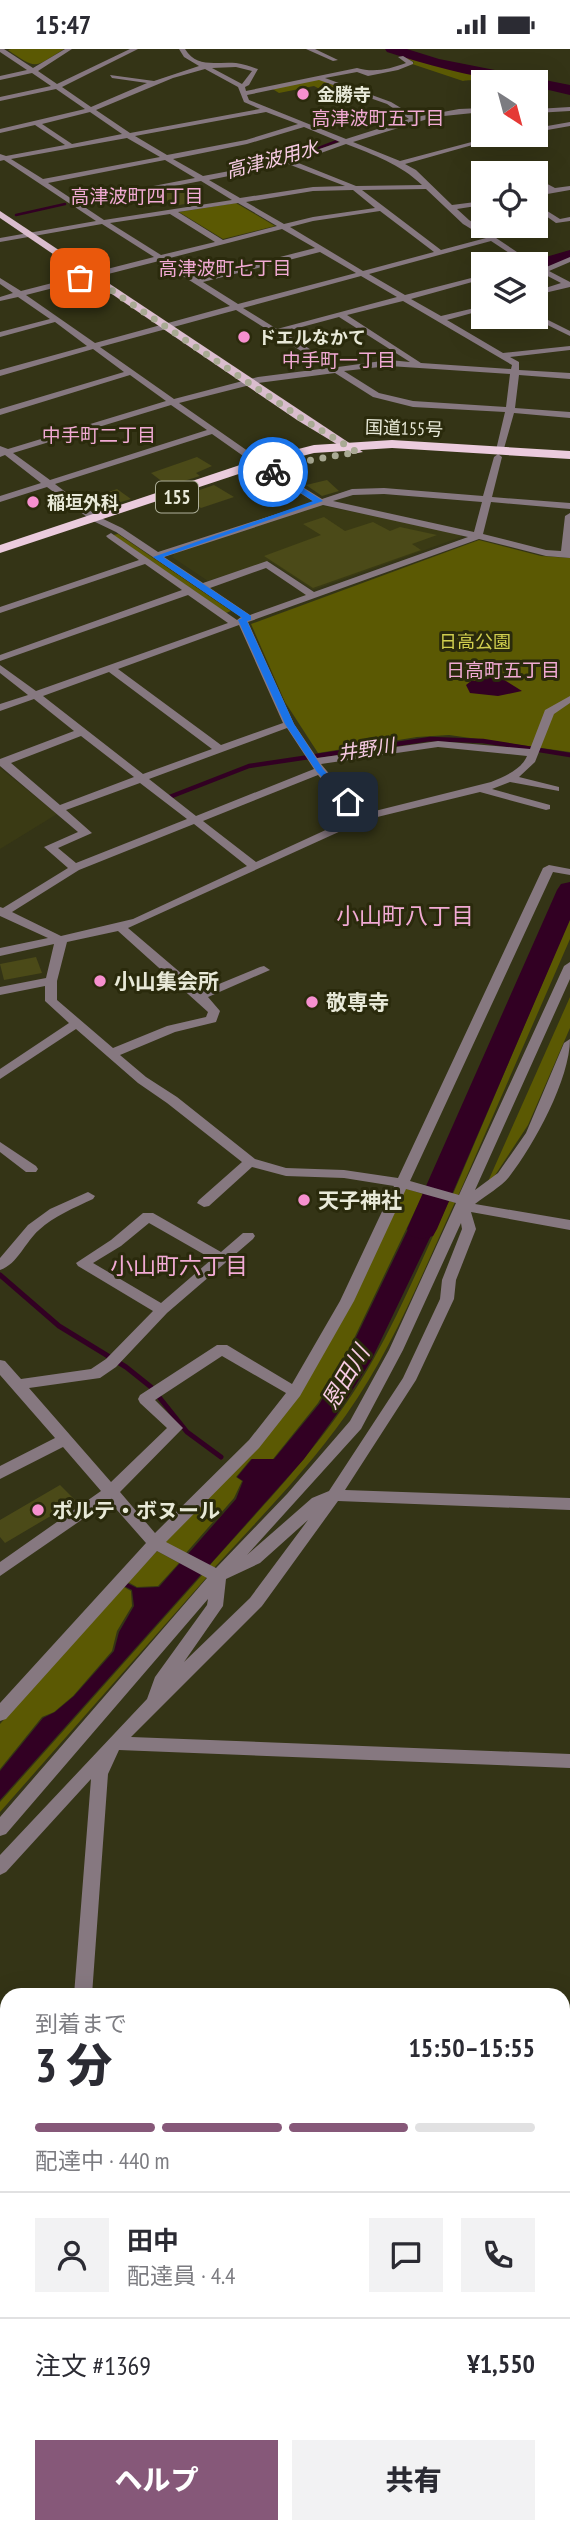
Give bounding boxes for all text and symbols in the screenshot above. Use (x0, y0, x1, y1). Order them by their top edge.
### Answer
text: 15:47 (35, 8, 91, 41)
north arrow (471, 70, 548, 147)
map controls (471, 70, 548, 329)
place label: 金勝寺 (317, 83, 371, 106)
marker: 金勝寺 (295, 86, 311, 102)
district label: 高津波町五丁目 (311, 106, 445, 130)
water label: 高津波用水 (223, 135, 323, 183)
button: locate (471, 161, 548, 238)
district label: 高津波町四丁目 (70, 184, 204, 208)
pin (50, 248, 110, 308)
button: layers (471, 252, 548, 329)
district label: 高津波町七丁目 (158, 256, 292, 280)
icon: bag (61, 259, 99, 297)
place label: ドエルなかて (258, 326, 366, 349)
marker: ドエルなかて (236, 329, 252, 345)
district label: 中手町一丁目 (282, 348, 396, 372)
street label: 国道155号 (364, 415, 444, 441)
district label: 中手町二丁目 (42, 423, 156, 447)
courier (238, 437, 308, 507)
icon: bike (254, 453, 292, 491)
road number: 155 (156, 481, 198, 512)
place label: 稲垣外科 (47, 491, 119, 514)
marker: 稲垣外科 (25, 494, 41, 510)
park label: 日高公園 (439, 630, 511, 653)
district label: 日高町五丁目 (446, 658, 560, 682)
water label: 井野川 (336, 732, 398, 765)
pin (318, 772, 378, 832)
icon: home (329, 783, 367, 821)
district label: 小山町八丁目 (336, 901, 474, 930)
place label: 小山集会所 (114, 968, 219, 995)
marker: 小山集会所 (92, 973, 108, 989)
place label: 敬専寺 (326, 989, 389, 1016)
marker: 敬専寺 (304, 994, 320, 1010)
place label: 天子神社 (318, 1187, 402, 1214)
marker: 天子神社 (296, 1192, 312, 1208)
district label: 小山町六丁目 (110, 1251, 248, 1280)
water label: 恩田川 (315, 1337, 377, 1414)
place label: ポルテ・ボヌール (52, 1497, 220, 1524)
marker: ポルテ・ボヌール (30, 1502, 46, 1518)
text: 到着まで (35, 2009, 127, 2038)
text: 15:50–15:55 (408, 2031, 535, 2064)
text: 3 分 (35, 2035, 112, 2095)
text: 配達中 · 440 m (35, 2146, 170, 2175)
button: person (35, 2218, 109, 2292)
button: chat (369, 2218, 443, 2292)
button: phone (461, 2218, 535, 2292)
text: 田中 (127, 2224, 179, 2257)
text: 配達員 · 4.4 (127, 2261, 235, 2290)
text: ¥1,550 (467, 2347, 535, 2380)
text: 注文 #1369 (35, 2349, 151, 2382)
button: ヘルプ (35, 2440, 278, 2520)
button: 共有 (292, 2440, 535, 2520)

